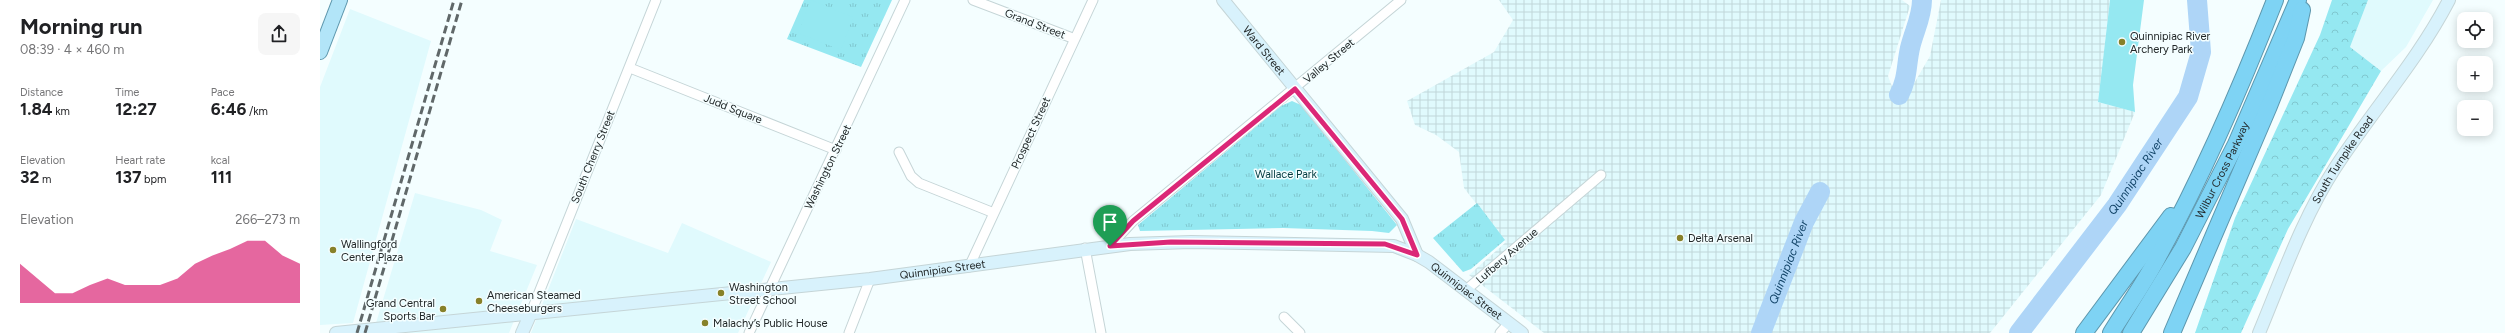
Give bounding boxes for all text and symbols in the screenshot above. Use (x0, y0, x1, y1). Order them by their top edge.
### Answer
street label: Grand Street (1003, 7, 1067, 41)
map controls (2457, 12, 2493, 136)
button: locate (2457, 12, 2493, 48)
text: Morning run (20, 13, 143, 40)
button: share (258, 13, 300, 55)
street label: Ward Street (1240, 23, 1288, 77)
place label: Quinnipiac River Archery Park (2130, 30, 2210, 56)
street label: Valley Street (1301, 36, 1357, 86)
marker: Quinnipiac River Archery Park (2117, 37, 2127, 47)
text: 08:39 · 4 × 460 m (20, 42, 124, 57)
button: + (2457, 56, 2493, 92)
text: Distance (20, 86, 63, 99)
text: Time (115, 86, 139, 99)
text: Pace (211, 86, 234, 99)
street label: Judd Square (702, 91, 764, 127)
street label: Prospect Street (1009, 95, 1053, 171)
text: 1.84 (20, 99, 53, 119)
text: 12:27 (115, 99, 157, 119)
text: 6:46 (211, 99, 246, 119)
button: − (2457, 100, 2493, 136)
text: km (53, 105, 70, 118)
text: /km (246, 105, 268, 118)
street label: South Cherry Street (568, 109, 618, 205)
street label: South Turnpike Road (2309, 113, 2376, 206)
street label: Wilbur Cross Parkway (2193, 119, 2251, 221)
street label: Washington Street (802, 123, 854, 211)
water label: Quinnipiac River (2105, 135, 2166, 218)
text: Elevation (20, 154, 65, 167)
text: Heart rate (115, 154, 165, 167)
text: kcal (211, 154, 230, 167)
text: 32 (20, 167, 39, 187)
text: 137 (115, 167, 141, 187)
text: 111 (211, 167, 232, 187)
park label: Wallace Park (1255, 168, 1318, 181)
text: m (39, 173, 51, 186)
text: bpm (141, 173, 166, 186)
pin (1093, 205, 1127, 246)
icon: arrive (1099, 211, 1121, 233)
text: Elevation (20, 212, 73, 227)
text: 266–273 m (235, 212, 300, 227)
water label: Quinnipiac River (1766, 217, 1811, 306)
street label: Lufbery Avenue (1473, 226, 1541, 286)
place label: Delta Arsenal (1688, 232, 1753, 245)
marker: Delta Arsenal (1675, 233, 1685, 243)
place label: Wallingford Center Plaza (341, 238, 403, 264)
marker: Wallingford Center Plaza (328, 245, 338, 255)
street label: Quinnipiac Street (899, 257, 986, 281)
street label: Quinnipiac Street (1428, 259, 1505, 322)
place label: Washington Street School (729, 281, 797, 307)
marker: Washington Street School (716, 288, 726, 298)
place label: American Steamed Cheeseburgers (487, 289, 581, 315)
marker: American Steamed Cheeseburgers (474, 296, 484, 306)
place label: Grand Central Sports Bar (366, 297, 435, 323)
marker: Grand Central Sports Bar (438, 304, 448, 314)
place label: Malachy’s Public House (713, 317, 828, 330)
marker: Malachy’s Public House (700, 318, 710, 328)

